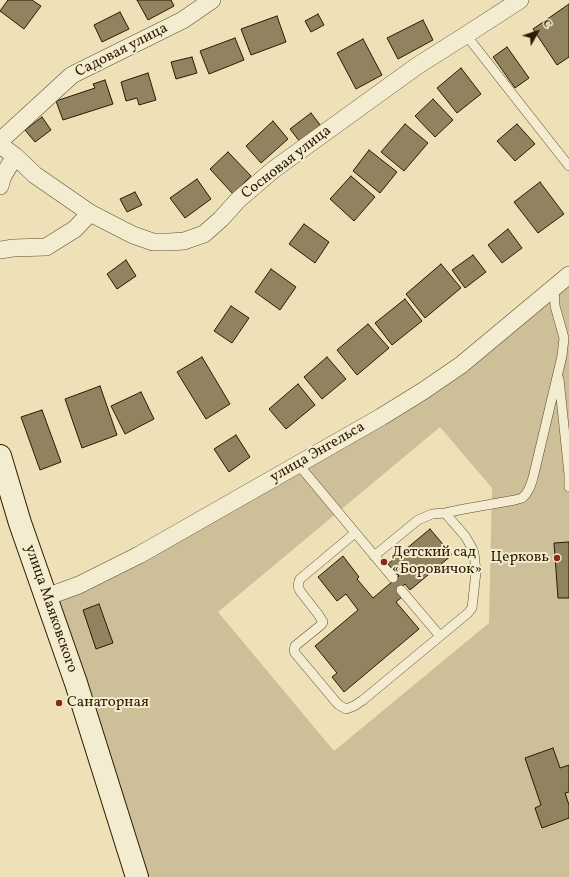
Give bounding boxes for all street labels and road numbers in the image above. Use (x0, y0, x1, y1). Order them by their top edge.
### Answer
street label: Садовая улица (73, 20, 171, 82)
street label: Сосновая улица (238, 122, 336, 204)
street label: улица Энгельса (267, 419, 369, 487)
street label: улица Маяковского (20, 543, 80, 675)

